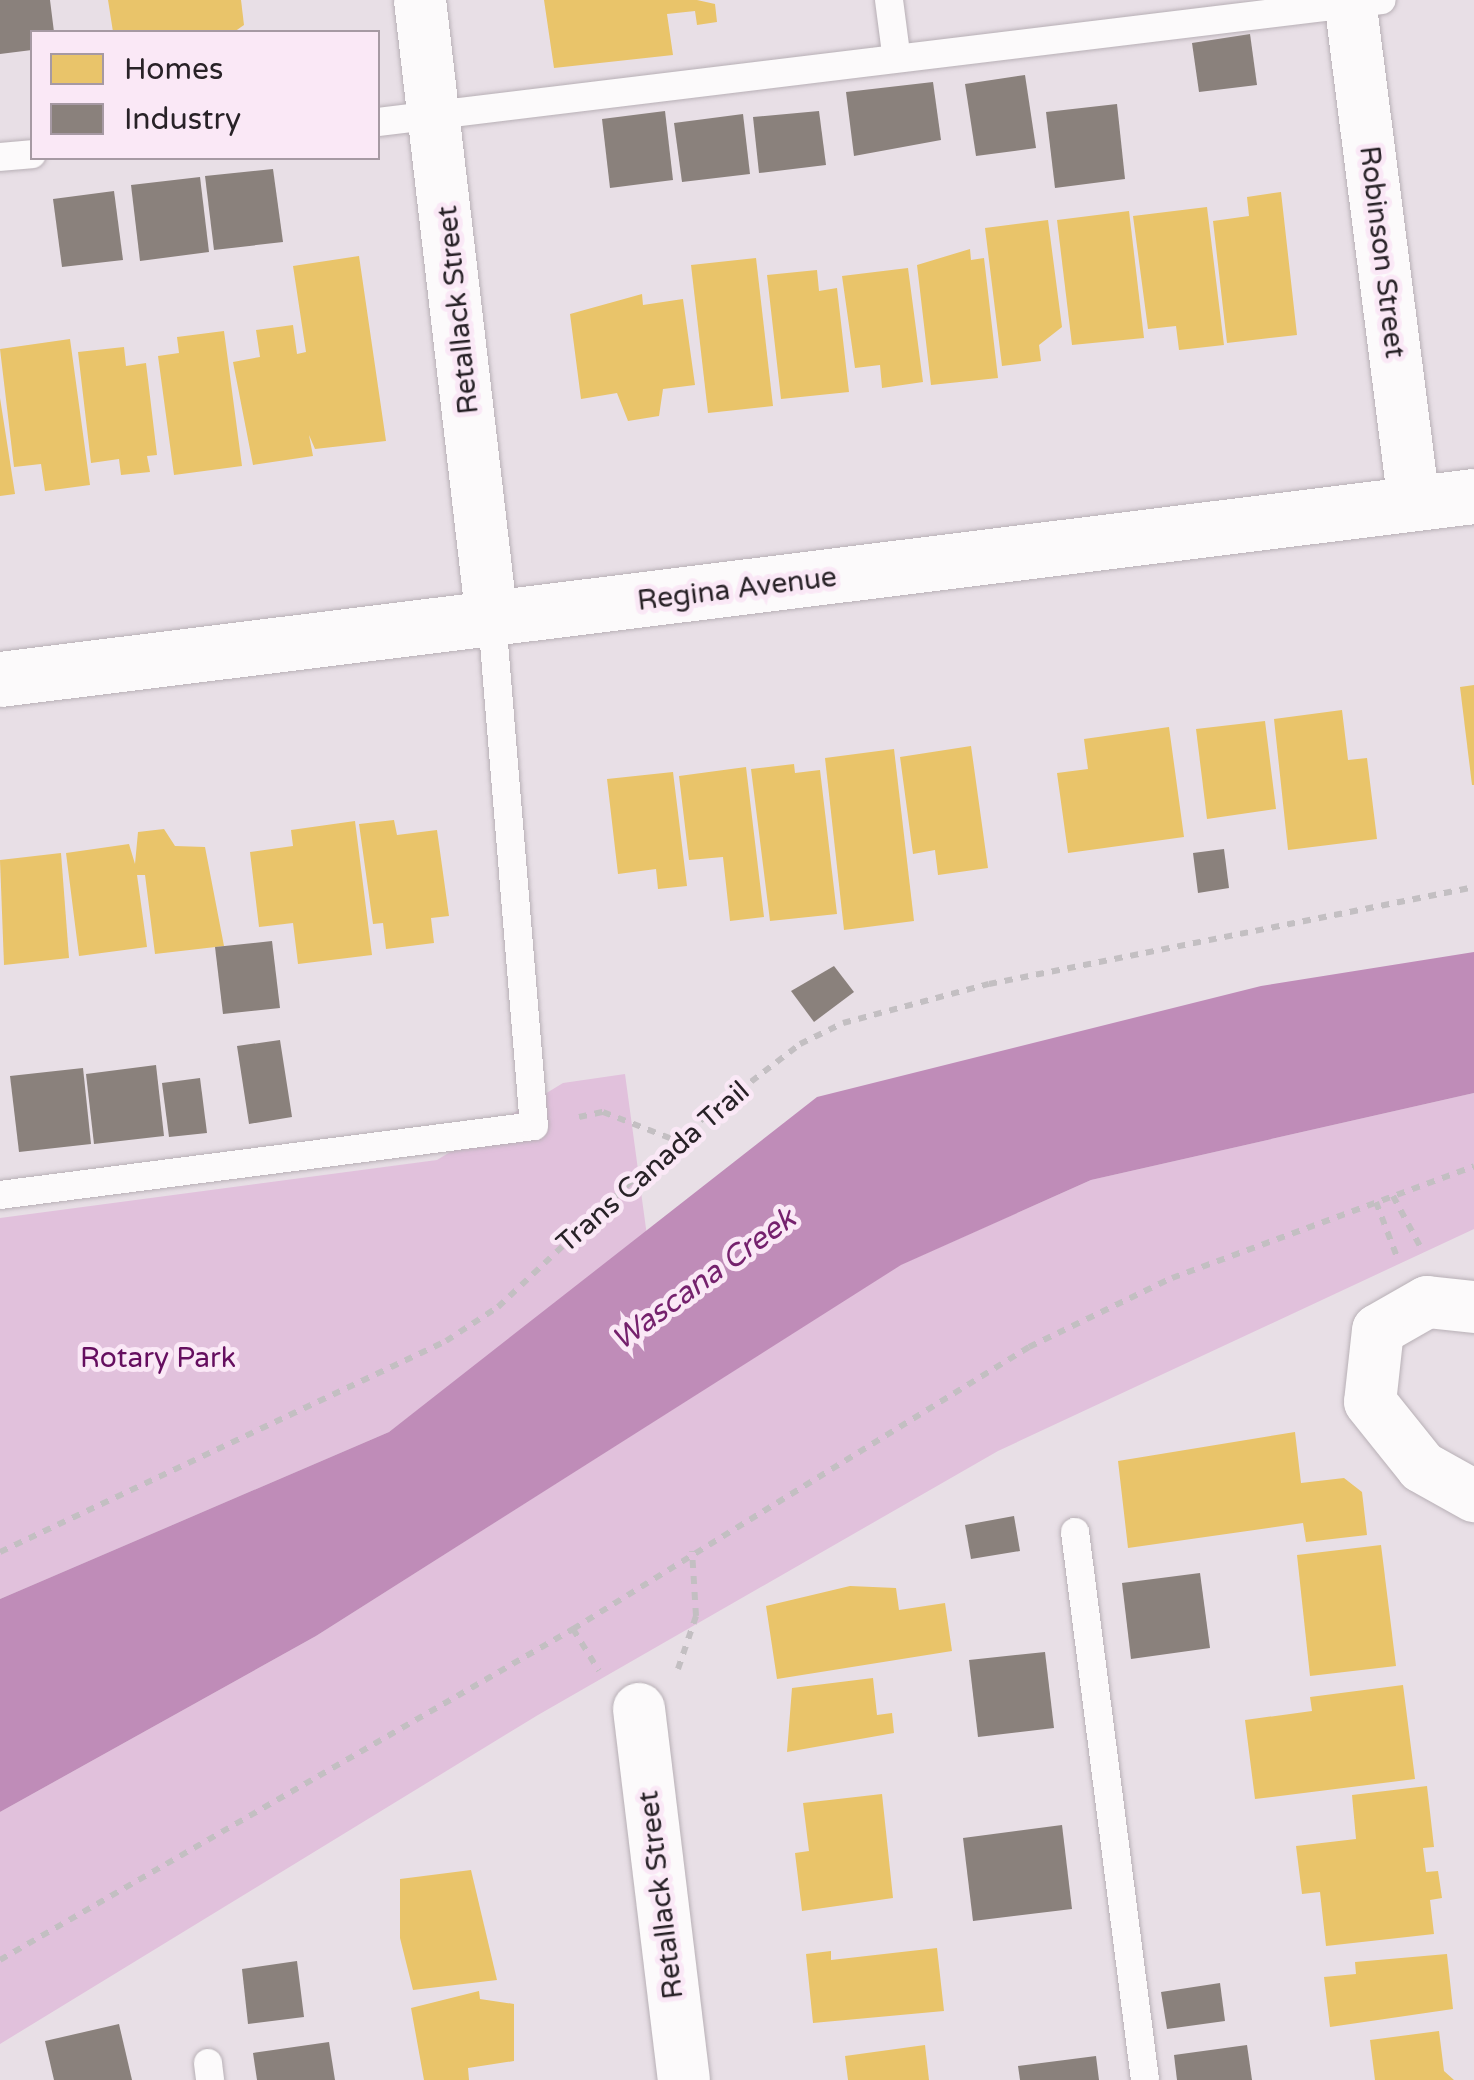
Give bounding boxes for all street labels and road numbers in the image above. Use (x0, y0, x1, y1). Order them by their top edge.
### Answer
street label: Robinson Street (1352, 144, 1412, 360)
street label: Retallack Street (430, 204, 486, 416)
street label: Regina Avenue (635, 560, 839, 618)
street label: Trans Canada Trail (550, 1074, 756, 1260)
street label: Retallack Street (632, 1789, 690, 2001)

